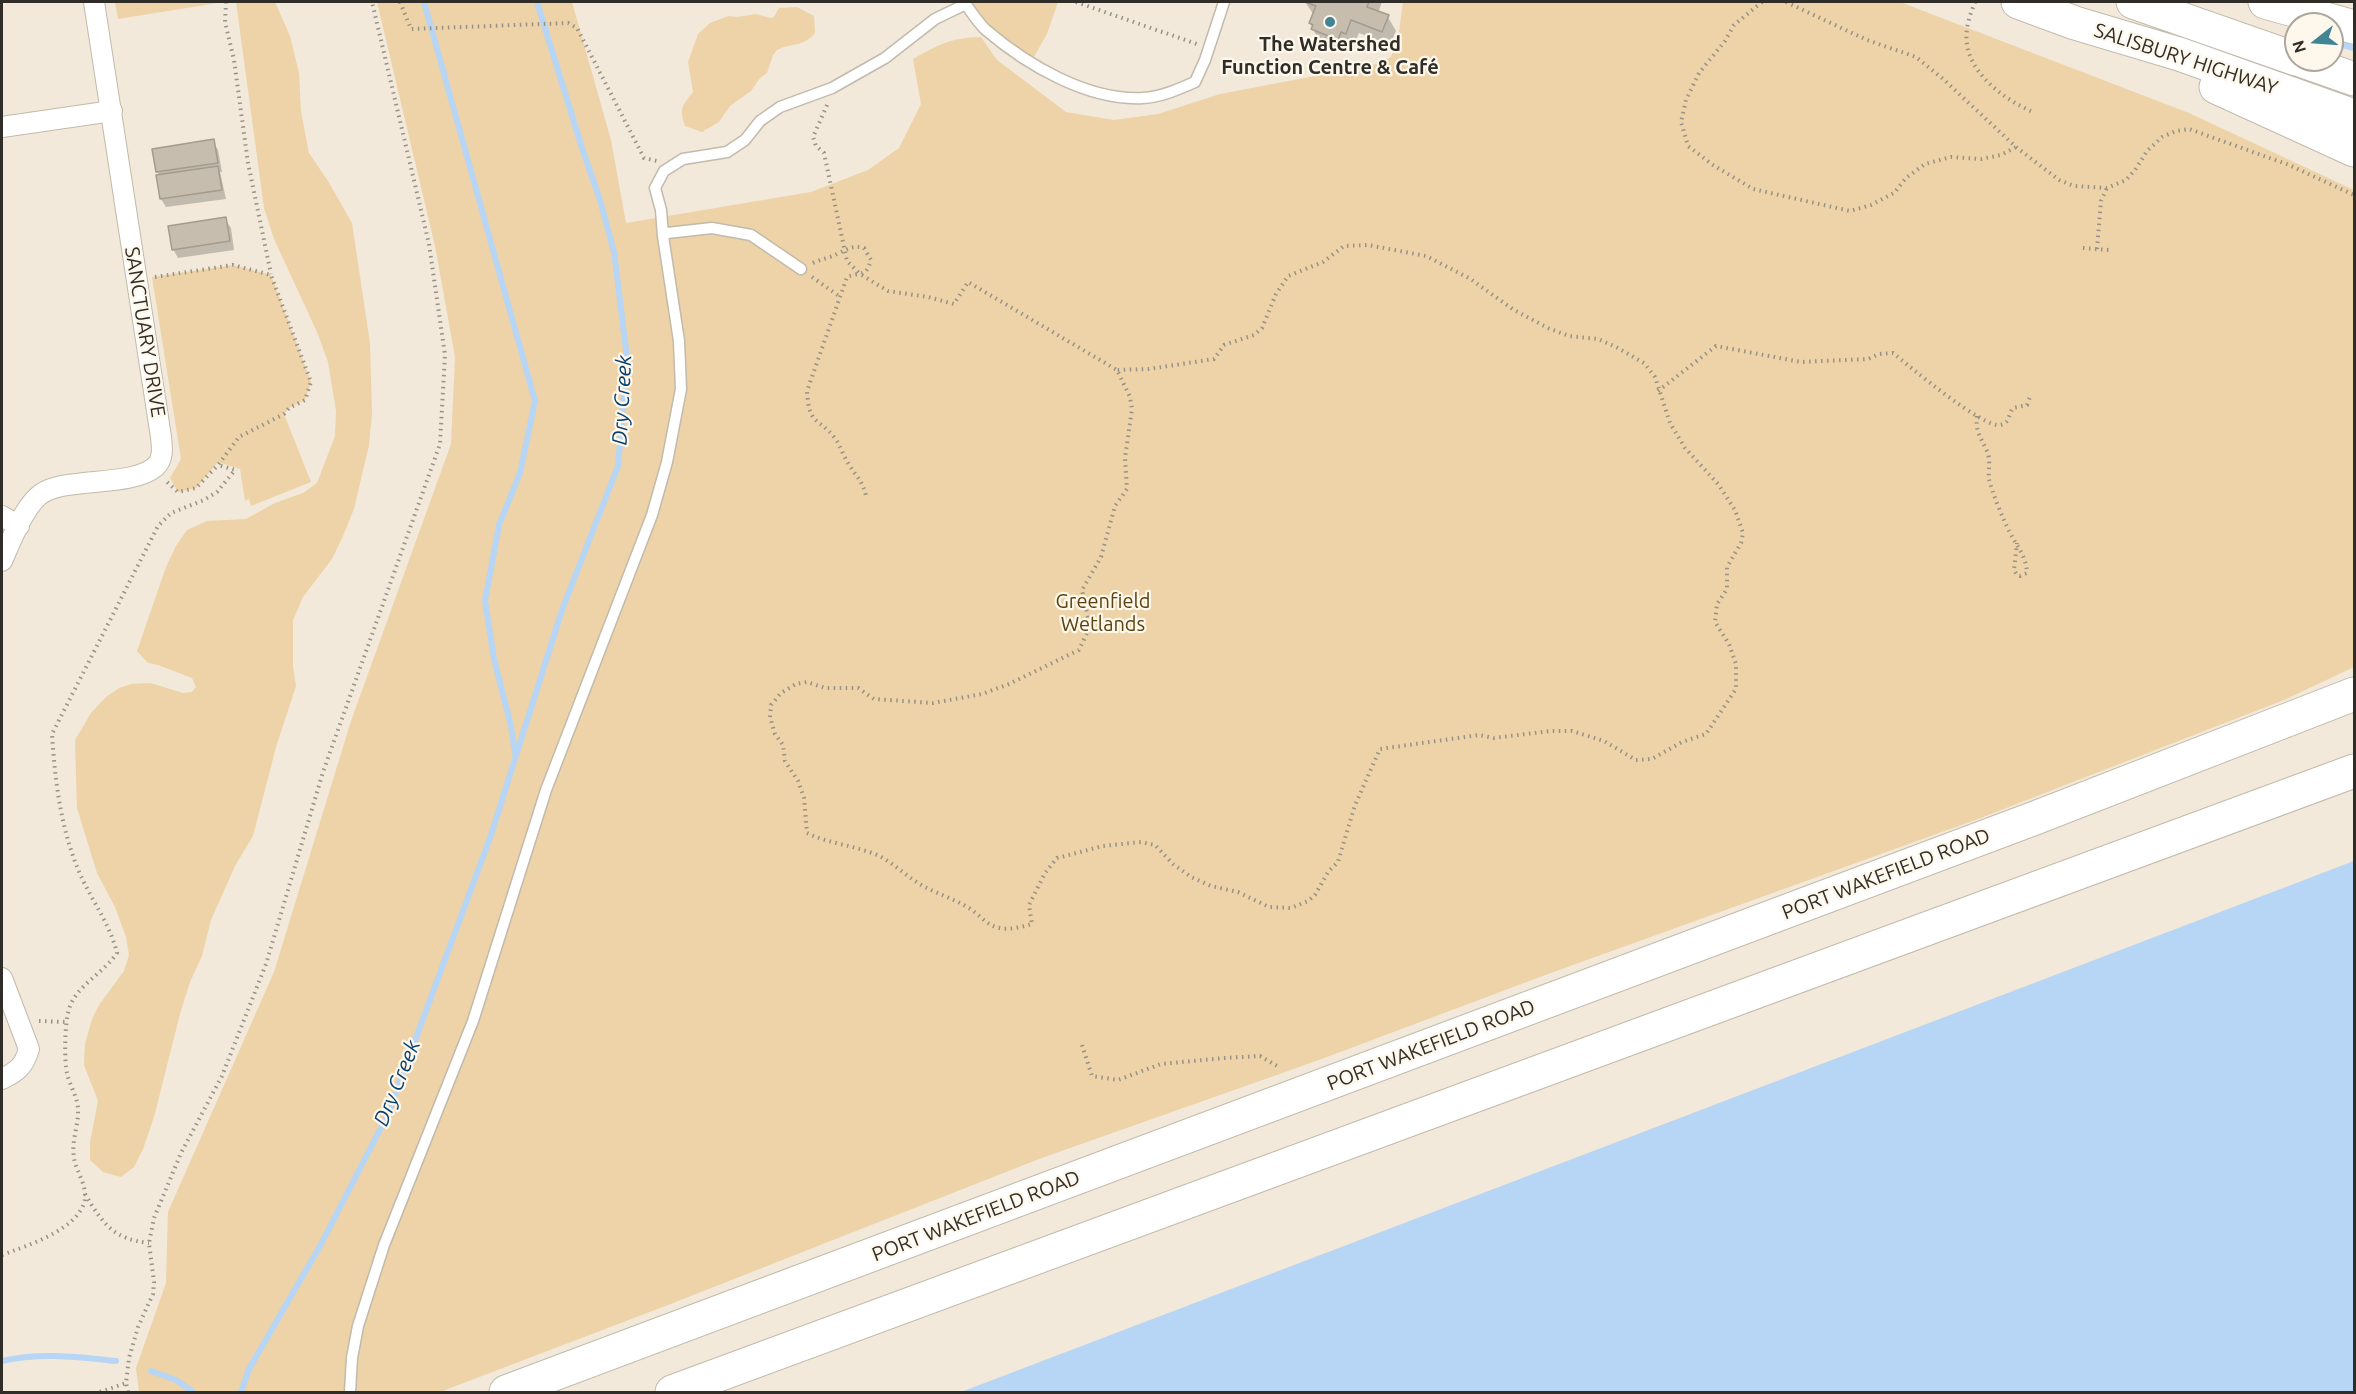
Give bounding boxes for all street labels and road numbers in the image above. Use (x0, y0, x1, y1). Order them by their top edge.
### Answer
street label: SALISBURY HIGHWAY (2091, 18, 2281, 100)
street label: SANCTUARY DRIVE (120, 245, 170, 419)
street label: PORT WAKEFIELD ROAD (1779, 823, 1993, 925)
street label: PORT WAKEFIELD ROAD (1324, 994, 1538, 1096)
street label: PORT WAKEFIELD ROAD (869, 1165, 1083, 1267)

